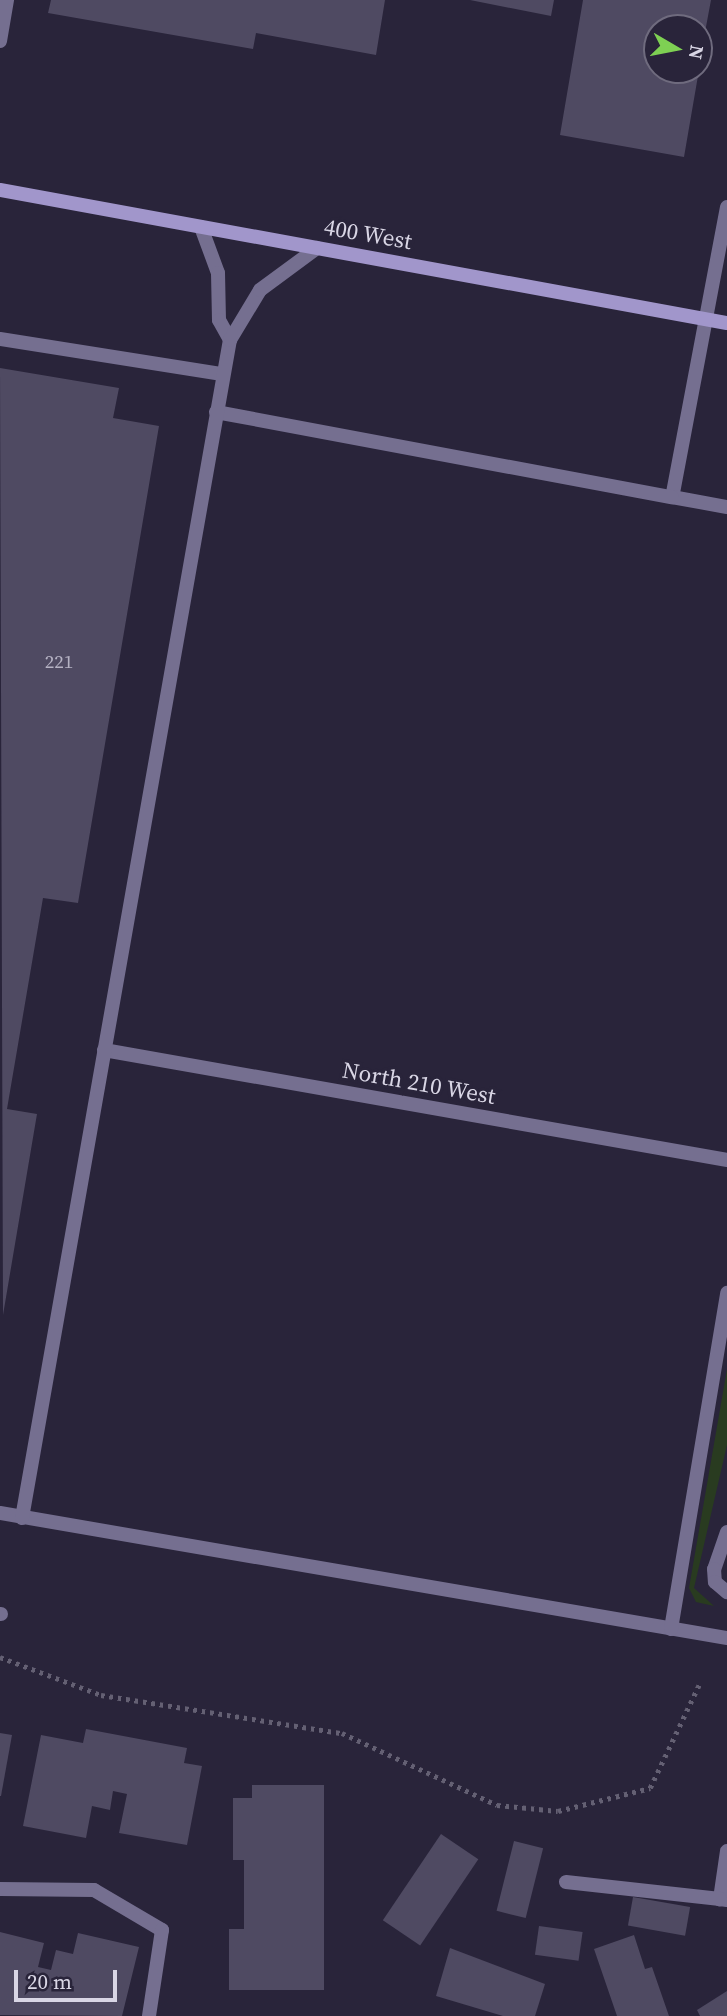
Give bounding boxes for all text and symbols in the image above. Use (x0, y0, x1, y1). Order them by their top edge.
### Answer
north arrow (643, 14, 713, 84)
text: N (683, 43, 711, 61)
street label: 400 West (322, 213, 414, 255)
house number: 221 (45, 651, 73, 673)
street label: North 210 West (340, 1056, 498, 1110)
scale bar (18, 1956, 121, 2000)
text: 20 m (27, 1967, 72, 1996)

